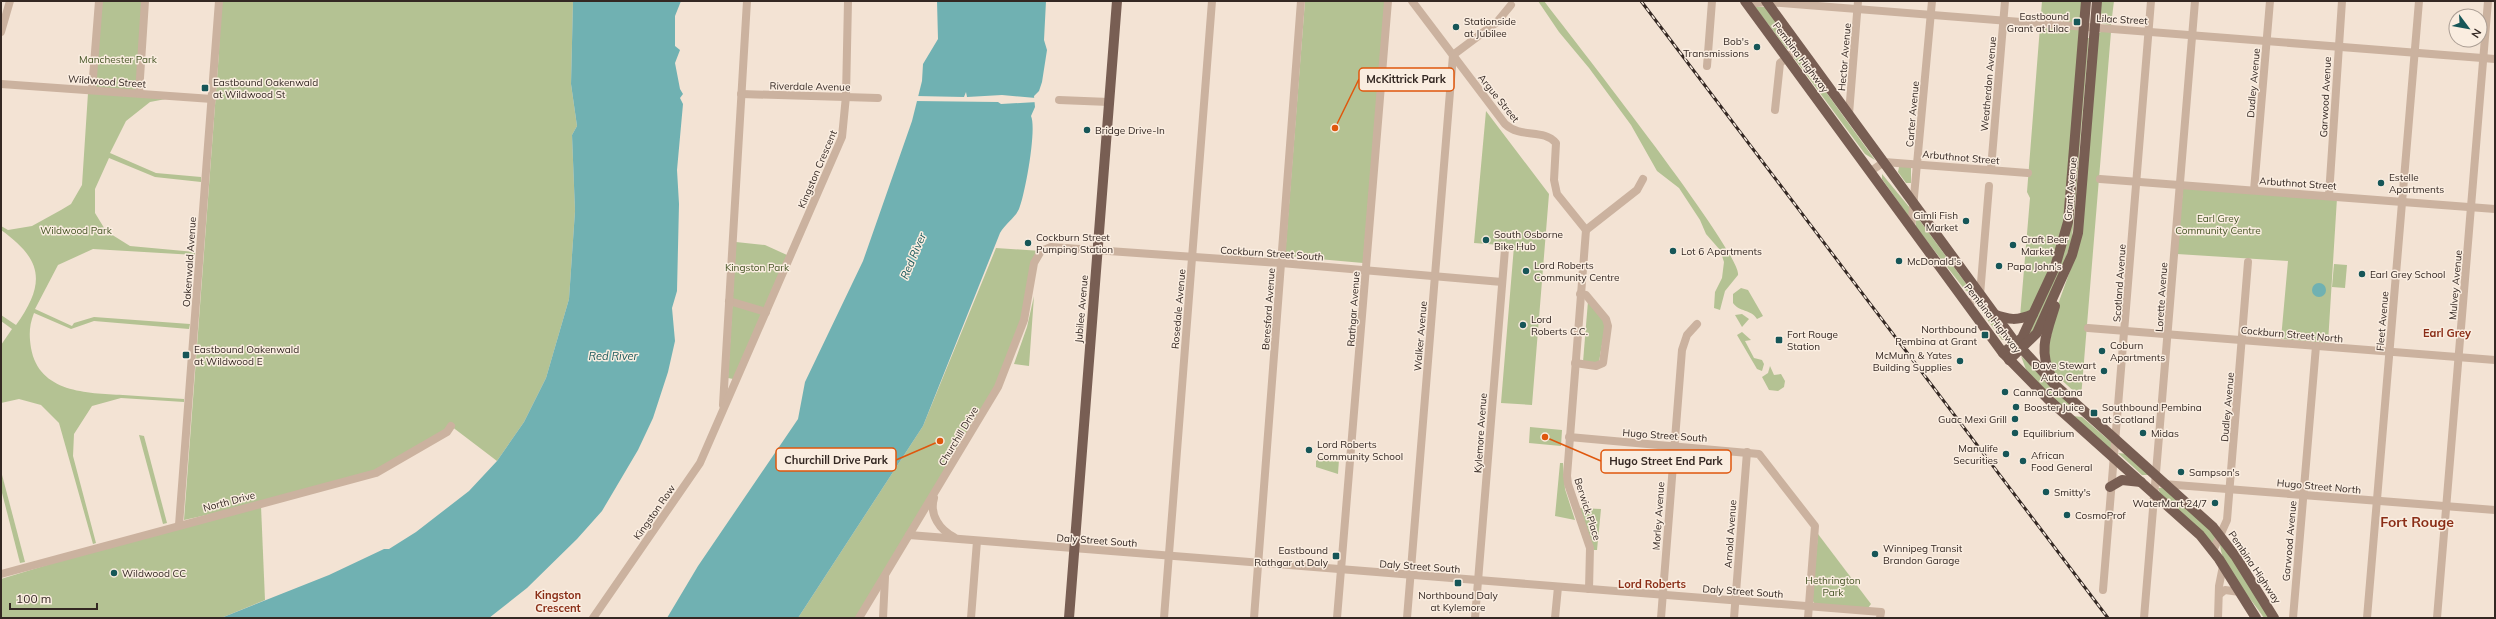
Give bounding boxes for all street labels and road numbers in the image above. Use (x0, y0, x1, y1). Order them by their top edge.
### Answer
street label: Lilac Street (2096, 12, 2148, 27)
street label: Pembina Highway (1770, 19, 1832, 96)
street label: Hector Avenue (1835, 22, 1854, 92)
street label: Weatherdon Avenue (1978, 36, 1999, 132)
street label: Dudley Avenue (2244, 48, 2263, 118)
street label: Garwood Avenue (2317, 56, 2334, 138)
street label: Wildwood Street (68, 72, 147, 91)
street label: Argue Street (1475, 72, 1522, 125)
street label: Riverdale Avenue (769, 79, 851, 94)
street label: Carter Avenue (1903, 80, 1922, 148)
street label: Kingston Crescent (795, 128, 840, 210)
street label: Arbuthnot Street (1922, 148, 2001, 167)
street label: Grant Avenue (2061, 157, 2080, 221)
street label: Arbuthnot Street (2259, 174, 2338, 193)
street label: Oakenwald Avenue (180, 216, 199, 308)
street label: Cockburn Street South (1220, 243, 1324, 264)
street label: Scotland Avenue (2110, 244, 2129, 322)
street label: Mulvey Avenue (2446, 250, 2465, 321)
street label: Lorette Avenue (2153, 262, 2170, 332)
street label: Beresford Avenue (1259, 268, 1278, 350)
street label: Rosedale Avenue (1169, 269, 1188, 350)
street label: Rathgar Avenue (1344, 271, 1363, 347)
street label: Jubilee Avenue (1072, 275, 1091, 344)
street label: Pembina Highway (1961, 281, 2024, 356)
street label: Fleet Avenue (2373, 291, 2392, 351)
street label: Walker Avenue (1411, 300, 1430, 372)
street label: Cockburn Street North (2240, 324, 2344, 345)
street label: Dudley Avenue (2218, 372, 2237, 442)
street label: Kylemore Avenue (1471, 393, 1490, 473)
street label: Churchill Drive (936, 404, 981, 468)
street label: Hugo Street South (1622, 426, 1708, 445)
street label: Berwick Place (1571, 476, 1604, 542)
street label: Hugo Street North (2276, 476, 2362, 497)
street label: Morley Avenue (1650, 481, 1667, 551)
street label: Kingston Row (631, 482, 678, 542)
street label: North Drive (202, 488, 257, 515)
street label: Arnold Avenue (1722, 499, 1739, 569)
street label: Garwood Avenue (2280, 500, 2299, 582)
street label: Pembina Highway (2225, 528, 2284, 607)
street label: Daly Street South (1056, 531, 1138, 550)
street label: Daly Street South (1379, 557, 1461, 576)
street label: Daly Street South (1702, 582, 1784, 601)

